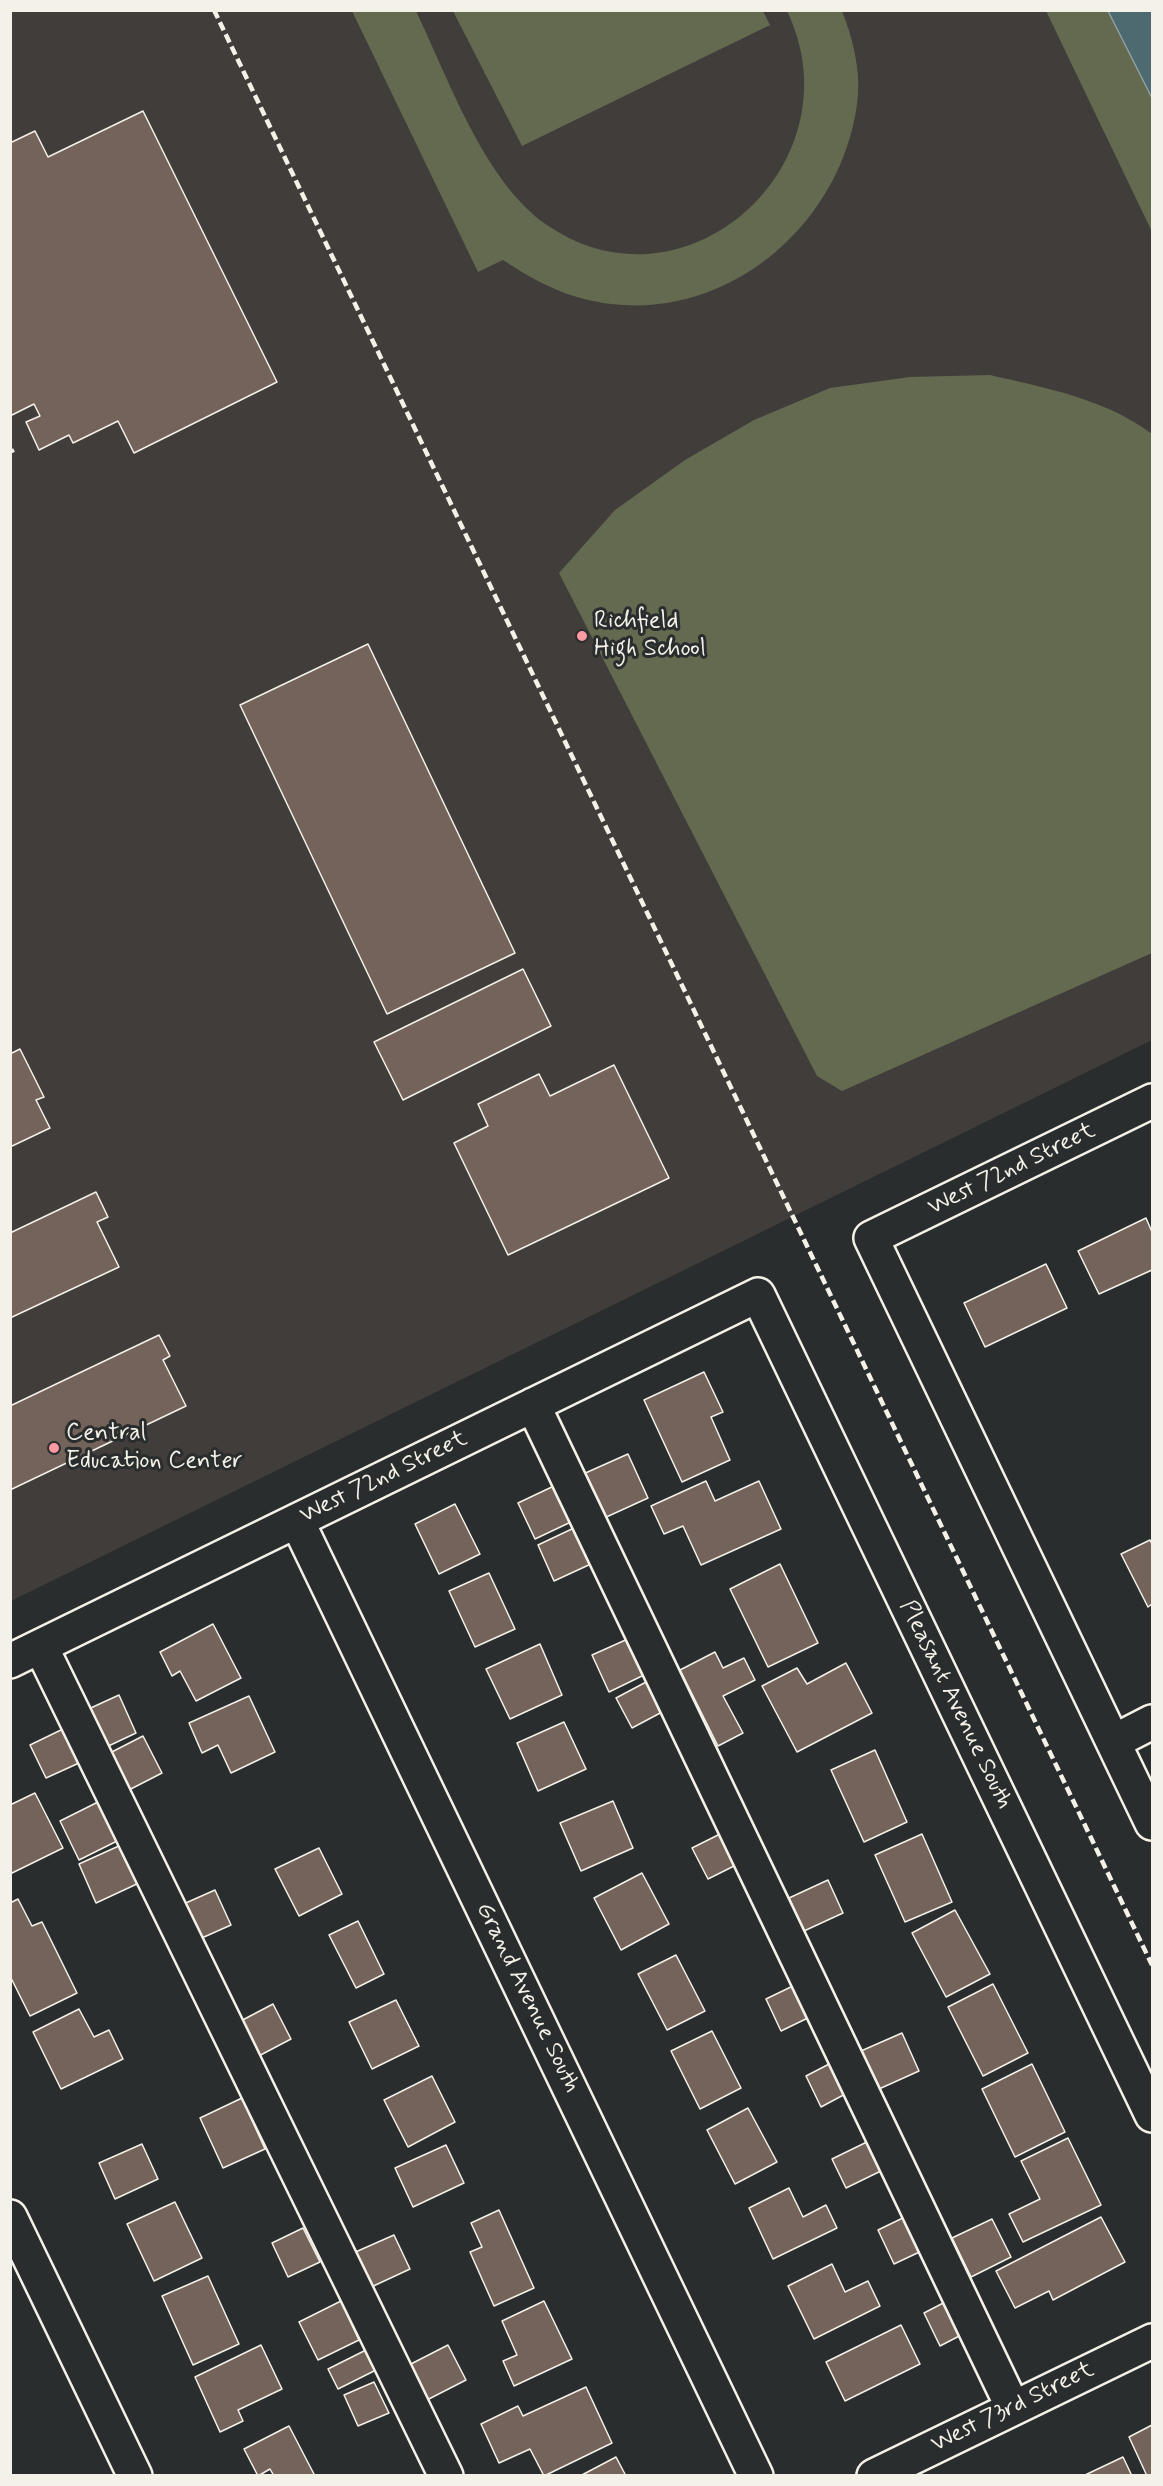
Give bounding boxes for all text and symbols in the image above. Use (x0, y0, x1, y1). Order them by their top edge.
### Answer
place label: Richfield High School (594, 608, 706, 664)
marker: Richfield High School (575, 629, 589, 643)
street label: West 72nd Street (924, 1117, 1100, 1223)
place label: Central Education Center (66, 1420, 243, 1476)
street label: West 72nd Street (296, 1425, 472, 1531)
marker: Central Education Center (47, 1441, 61, 1455)
street label: Pleasant Avenue South (892, 1596, 1018, 1814)
street label: Grand Avenue South (468, 1898, 586, 2098)
street label: West 73rd Street (927, 2356, 1099, 2460)

